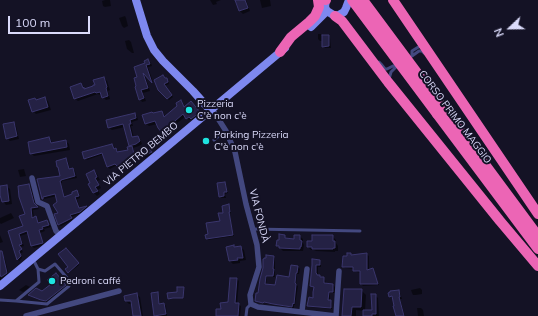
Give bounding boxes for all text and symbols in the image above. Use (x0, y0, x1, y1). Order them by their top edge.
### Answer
scale bar (10, 8, 92, 34)
north arrow (490, 8, 530, 48)
text: 100 m (15, 15, 50, 30)
text: N (491, 26, 507, 39)
street label: CORSO PRIMO MAGGIO (416, 68, 494, 166)
place label: Pizzeria C'è non c'è (197, 98, 247, 122)
marker: Pizzeria C'è non c'è (184, 105, 194, 115)
street label: VIA PIETRO BEMBO (101, 119, 181, 189)
place label: Parking Pizzeria C'è non c'è (214, 129, 289, 152)
marker: Parking Pizzeria C'è non c'è (201, 136, 211, 146)
street label: VIA FONDÀ (247, 188, 271, 244)
place label: Pedroni caffé (60, 275, 121, 287)
marker: Pedroni caffé (47, 276, 57, 286)

